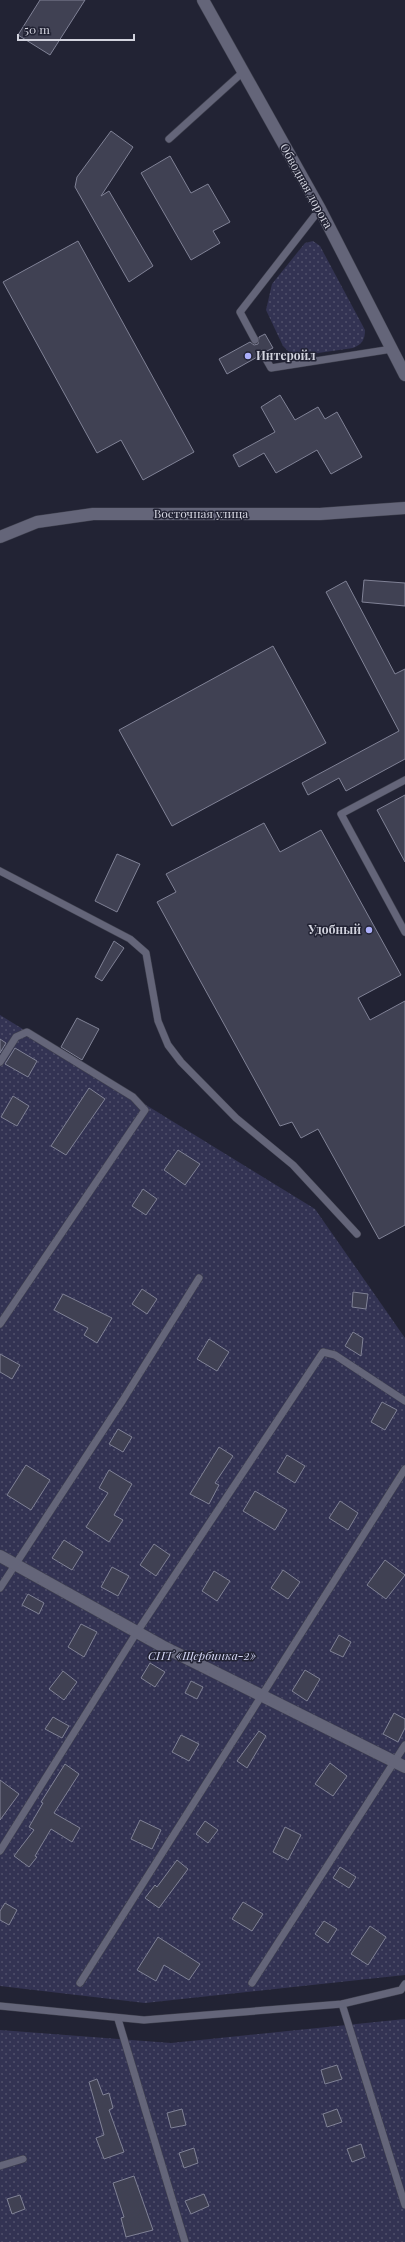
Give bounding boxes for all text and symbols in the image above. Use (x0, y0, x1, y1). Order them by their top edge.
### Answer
scale bar (18, 16, 134, 42)
text: 50 m (24, 21, 50, 37)
street label: Обводная дорога (277, 140, 337, 231)
place label: Интеройл (256, 347, 316, 363)
marker: Интеройл (243, 351, 253, 361)
street label: Восточная улица (154, 505, 248, 521)
place label: Удобный (308, 921, 361, 937)
marker: Удобный (364, 925, 374, 935)
park label: СНТ «Щербинка-2» (148, 1647, 256, 1663)

